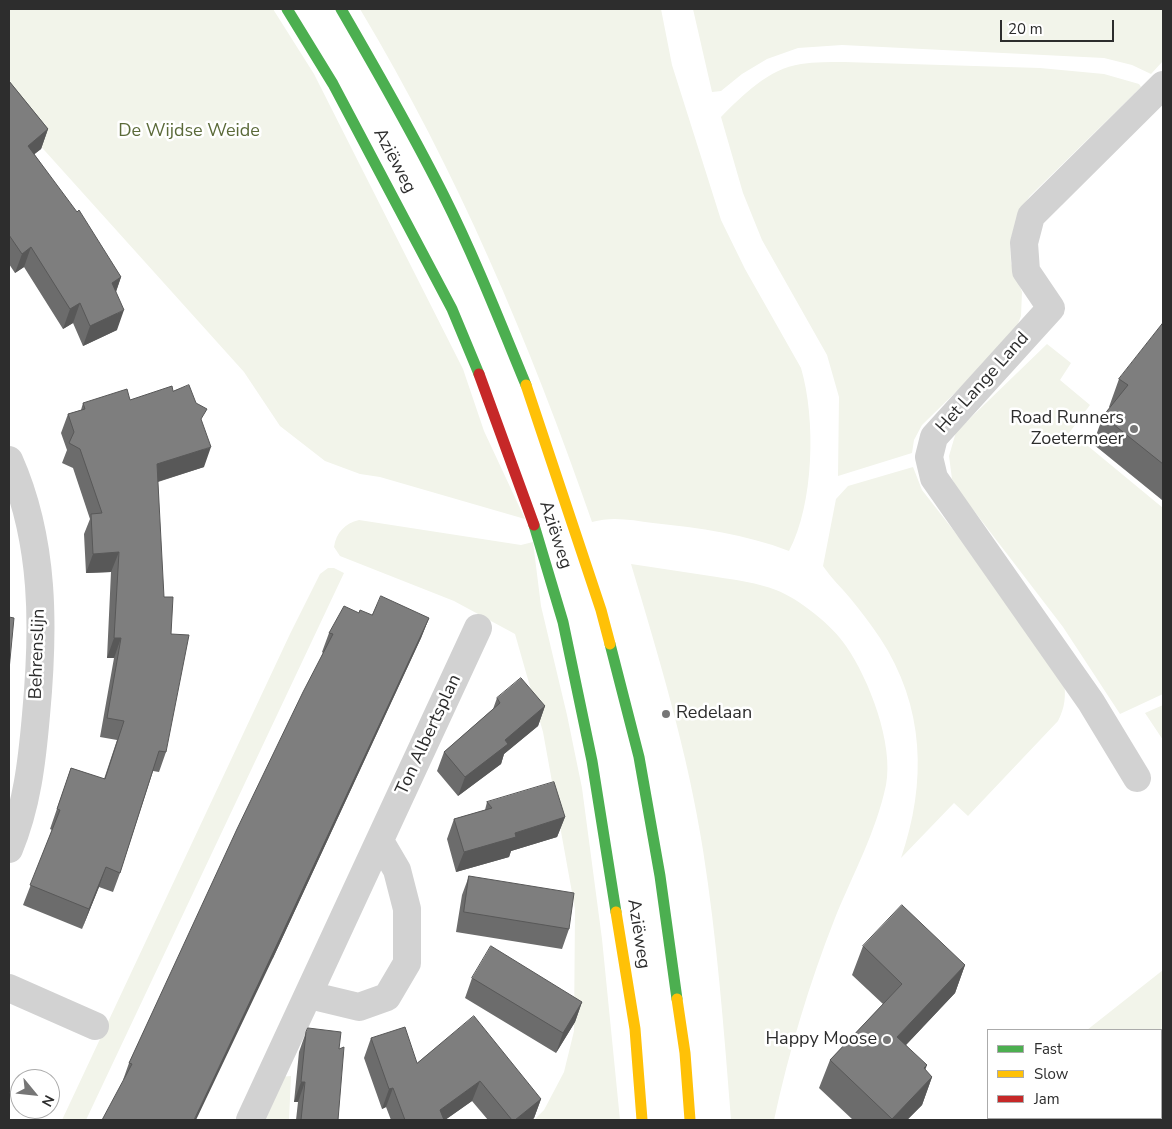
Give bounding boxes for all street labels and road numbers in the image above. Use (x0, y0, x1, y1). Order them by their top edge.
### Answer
street label: Aziëweg (368, 125, 420, 197)
street label: Het Lange Land (932, 328, 1034, 438)
street label: Aziëweg (534, 498, 576, 572)
street label: Behrenslijn (26, 608, 50, 700)
street label: Ton Albertsplan (392, 671, 466, 799)
street label: Aziëweg (622, 898, 654, 970)

